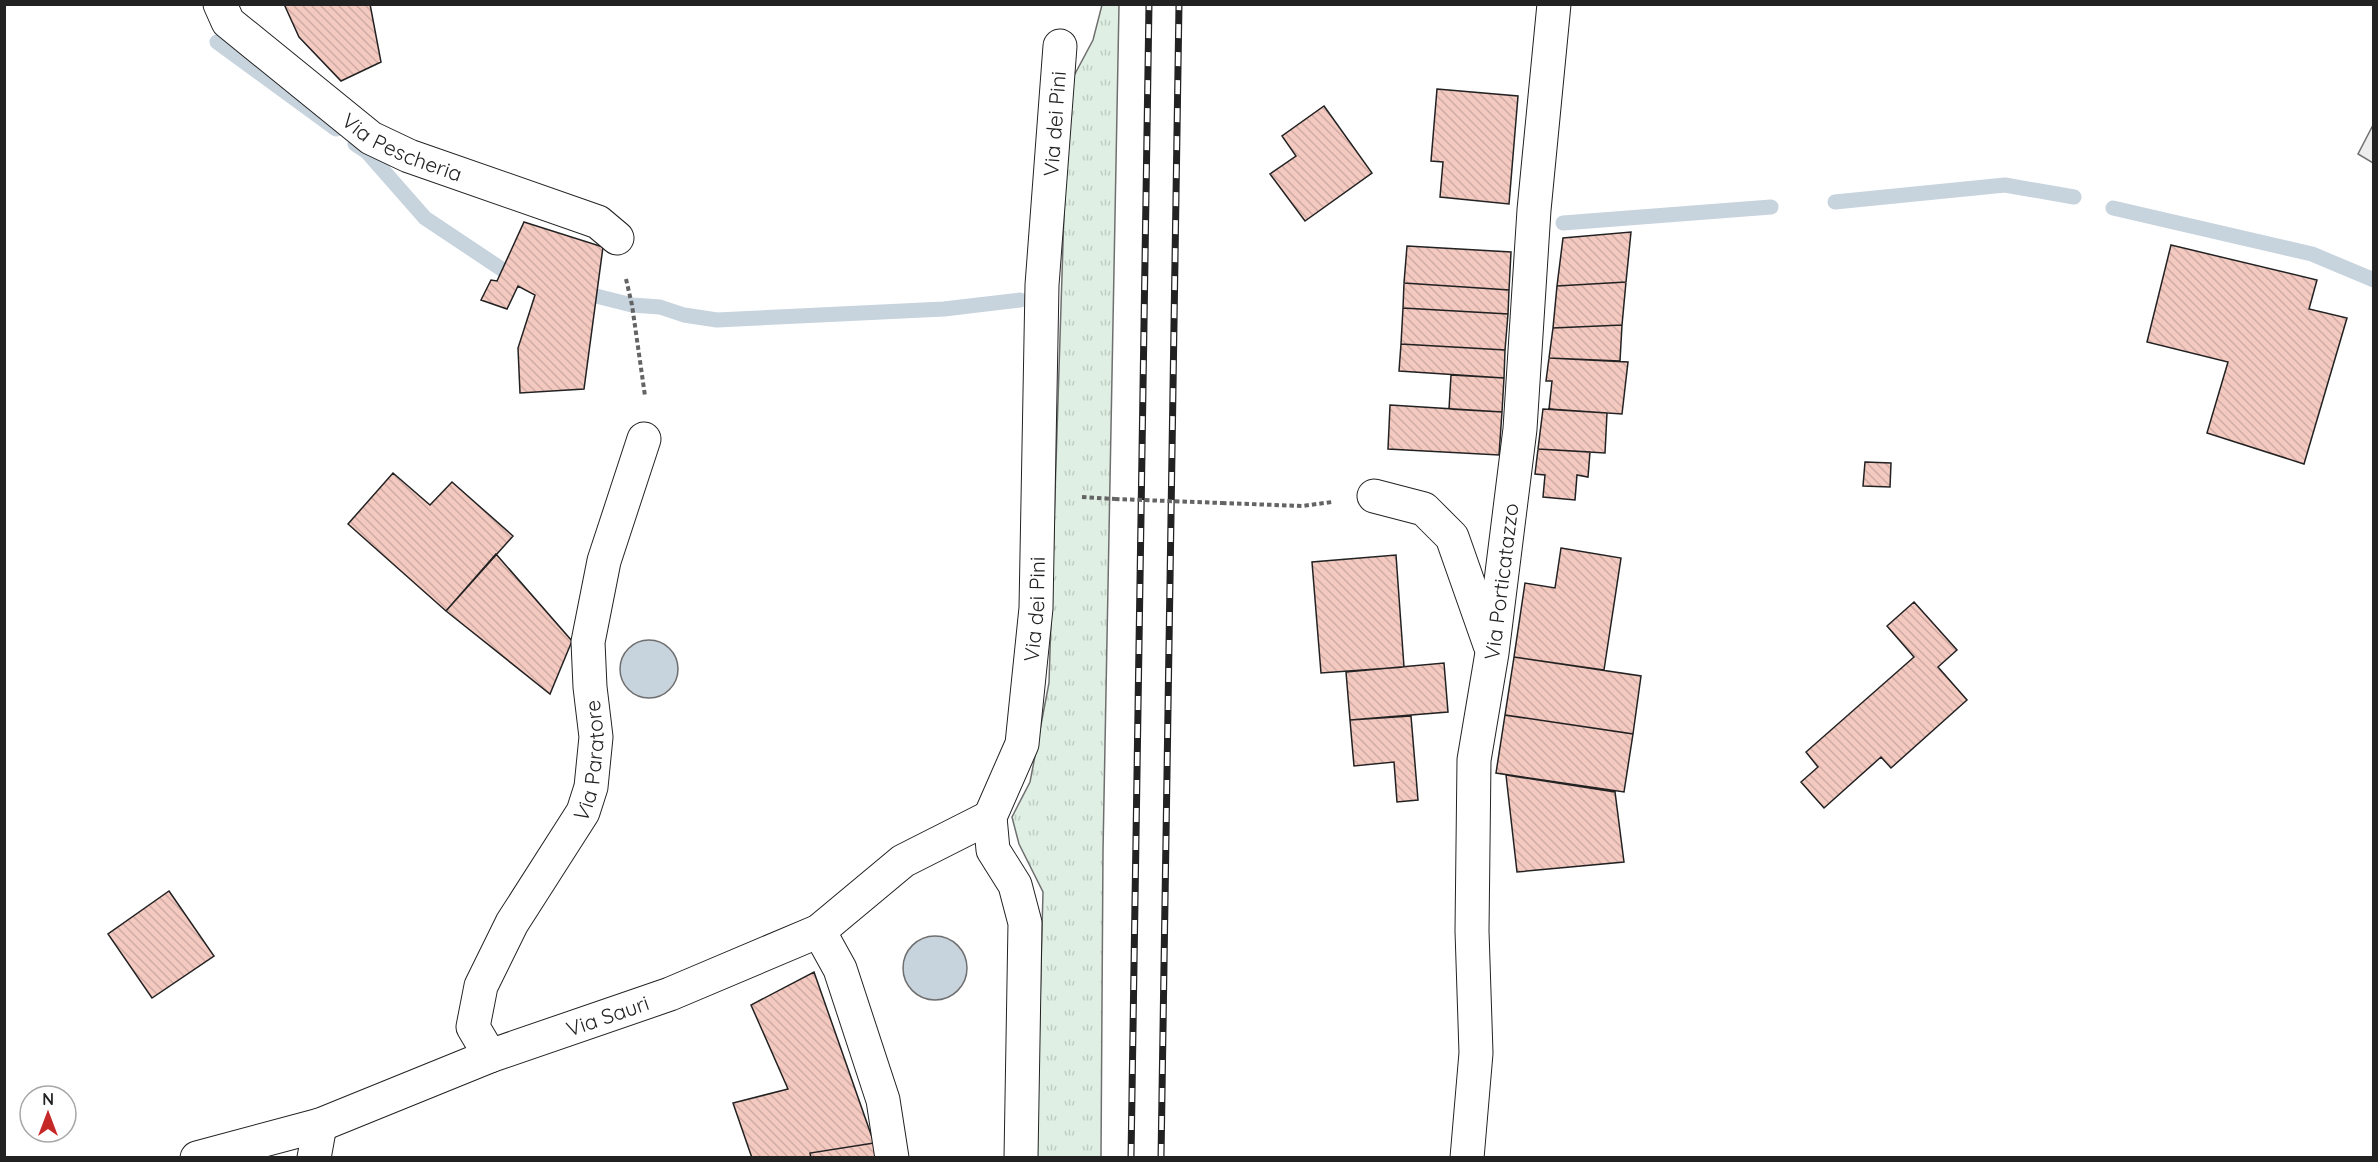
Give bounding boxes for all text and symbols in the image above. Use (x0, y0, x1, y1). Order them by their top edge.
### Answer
street label: Via dei Pini (1037, 70, 1071, 177)
street label: Via Pescheria (337, 107, 466, 187)
street label: Via Porticatazzo (1478, 502, 1524, 661)
street label: Via dei Pini (1018, 556, 1050, 663)
street label: Via Paratore (568, 699, 609, 826)
street label: Via Sauri (563, 989, 652, 1042)
north arrow (18, 1084, 78, 1144)
text: N (42, 1089, 54, 1109)

